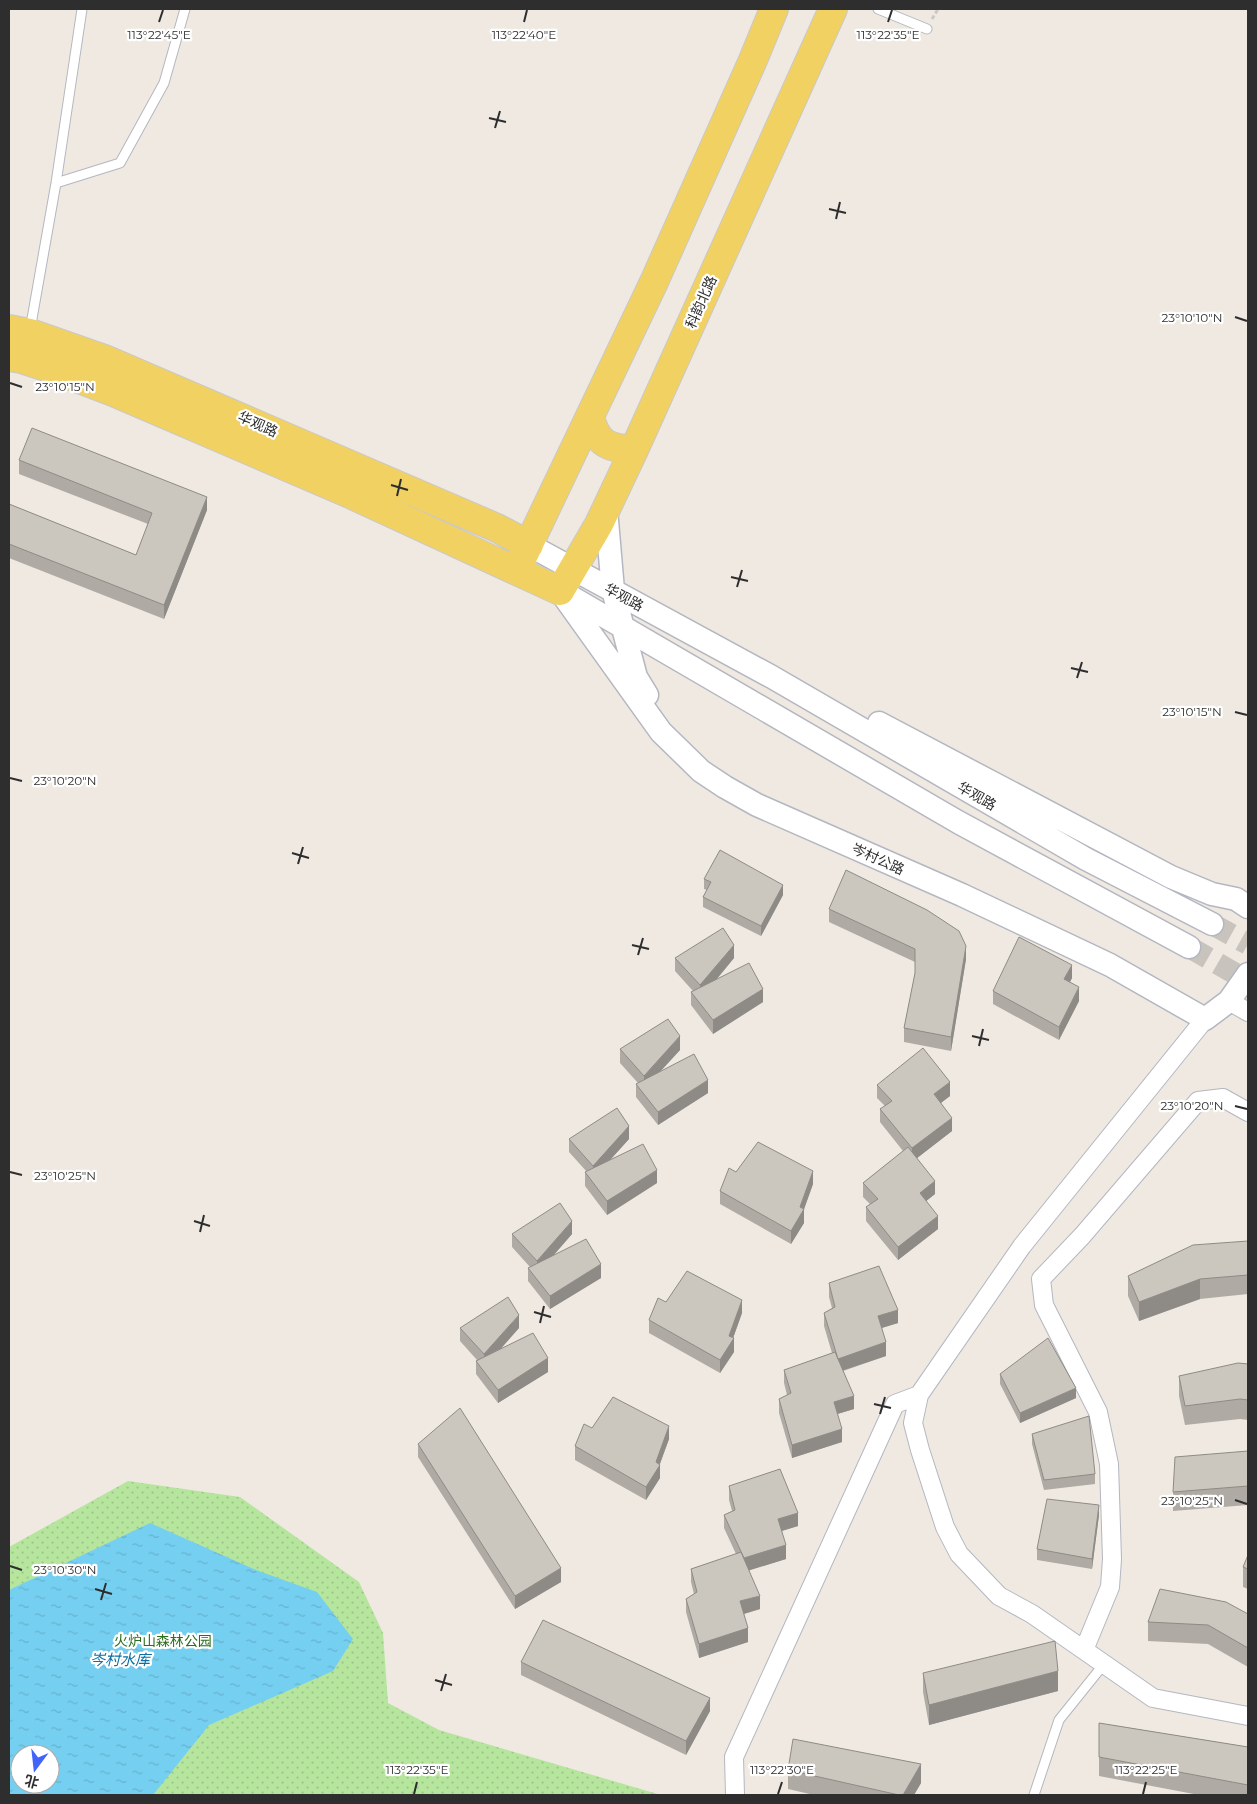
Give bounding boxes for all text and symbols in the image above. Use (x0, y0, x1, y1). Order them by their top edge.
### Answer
text: 113°22'45"E (127, 27, 191, 42)
text: 113°22'40"E (492, 27, 556, 42)
text: 113°22'35"E (857, 27, 919, 42)
street label: 科韵北路 (681, 273, 721, 331)
text: 23°10'10"N (1162, 310, 1222, 325)
text: 23°10'15"N (35, 379, 95, 394)
street label: 华观路 (235, 407, 281, 441)
street label: 华观路 (601, 579, 647, 615)
text: 23°10'15"N (1162, 704, 1222, 719)
text: 23°10'20"N (33, 773, 97, 788)
street label: 华观路 (954, 778, 1000, 814)
street label: 岑村公路 (849, 839, 907, 879)
text: 23°10'20"N (1160, 1098, 1224, 1113)
text: 23°10'25"N (34, 1168, 96, 1183)
text: 23°10'25"N (1161, 1493, 1223, 1508)
text: 23°10'30"N (34, 1562, 96, 1577)
park label: 火炉山森林公园 (114, 1632, 212, 1650)
water label: 岑村水库 (90, 1650, 153, 1669)
north arrow (10, 1744, 60, 1794)
text: 113°22'35"E (386, 1762, 448, 1777)
text: 113°22'30"E (750, 1762, 814, 1777)
text: 113°22'25"E (1114, 1762, 1178, 1777)
text: 北 (23, 1771, 41, 1792)

